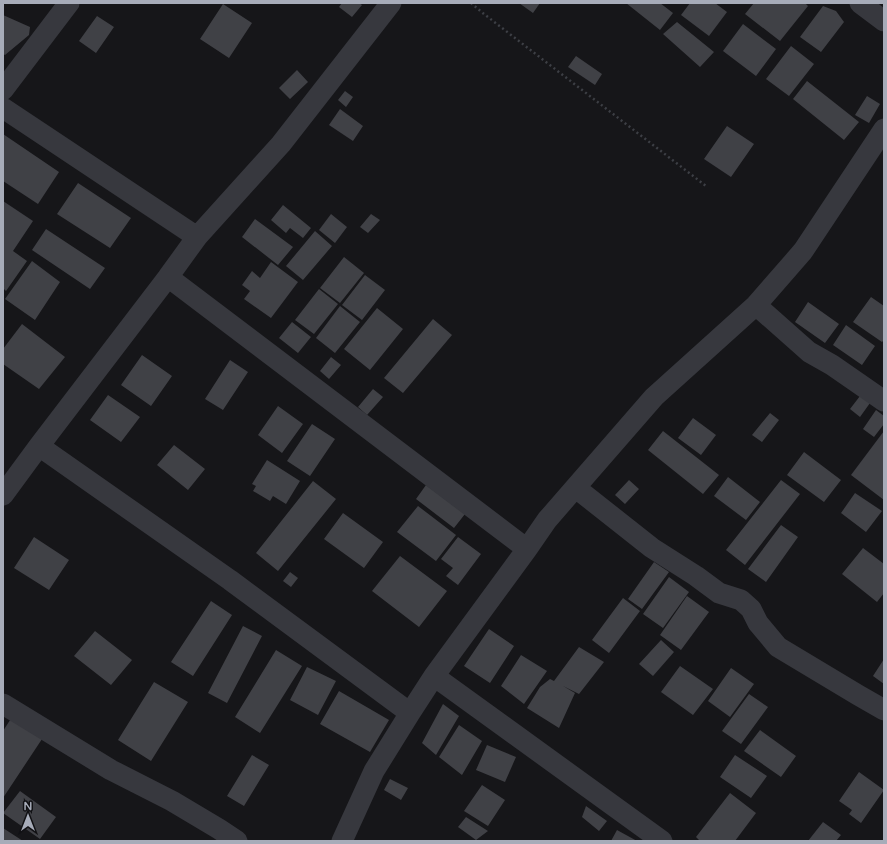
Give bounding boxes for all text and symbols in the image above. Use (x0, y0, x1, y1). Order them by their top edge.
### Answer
north arrow (8, 796, 48, 836)
text: N (24, 800, 32, 813)

